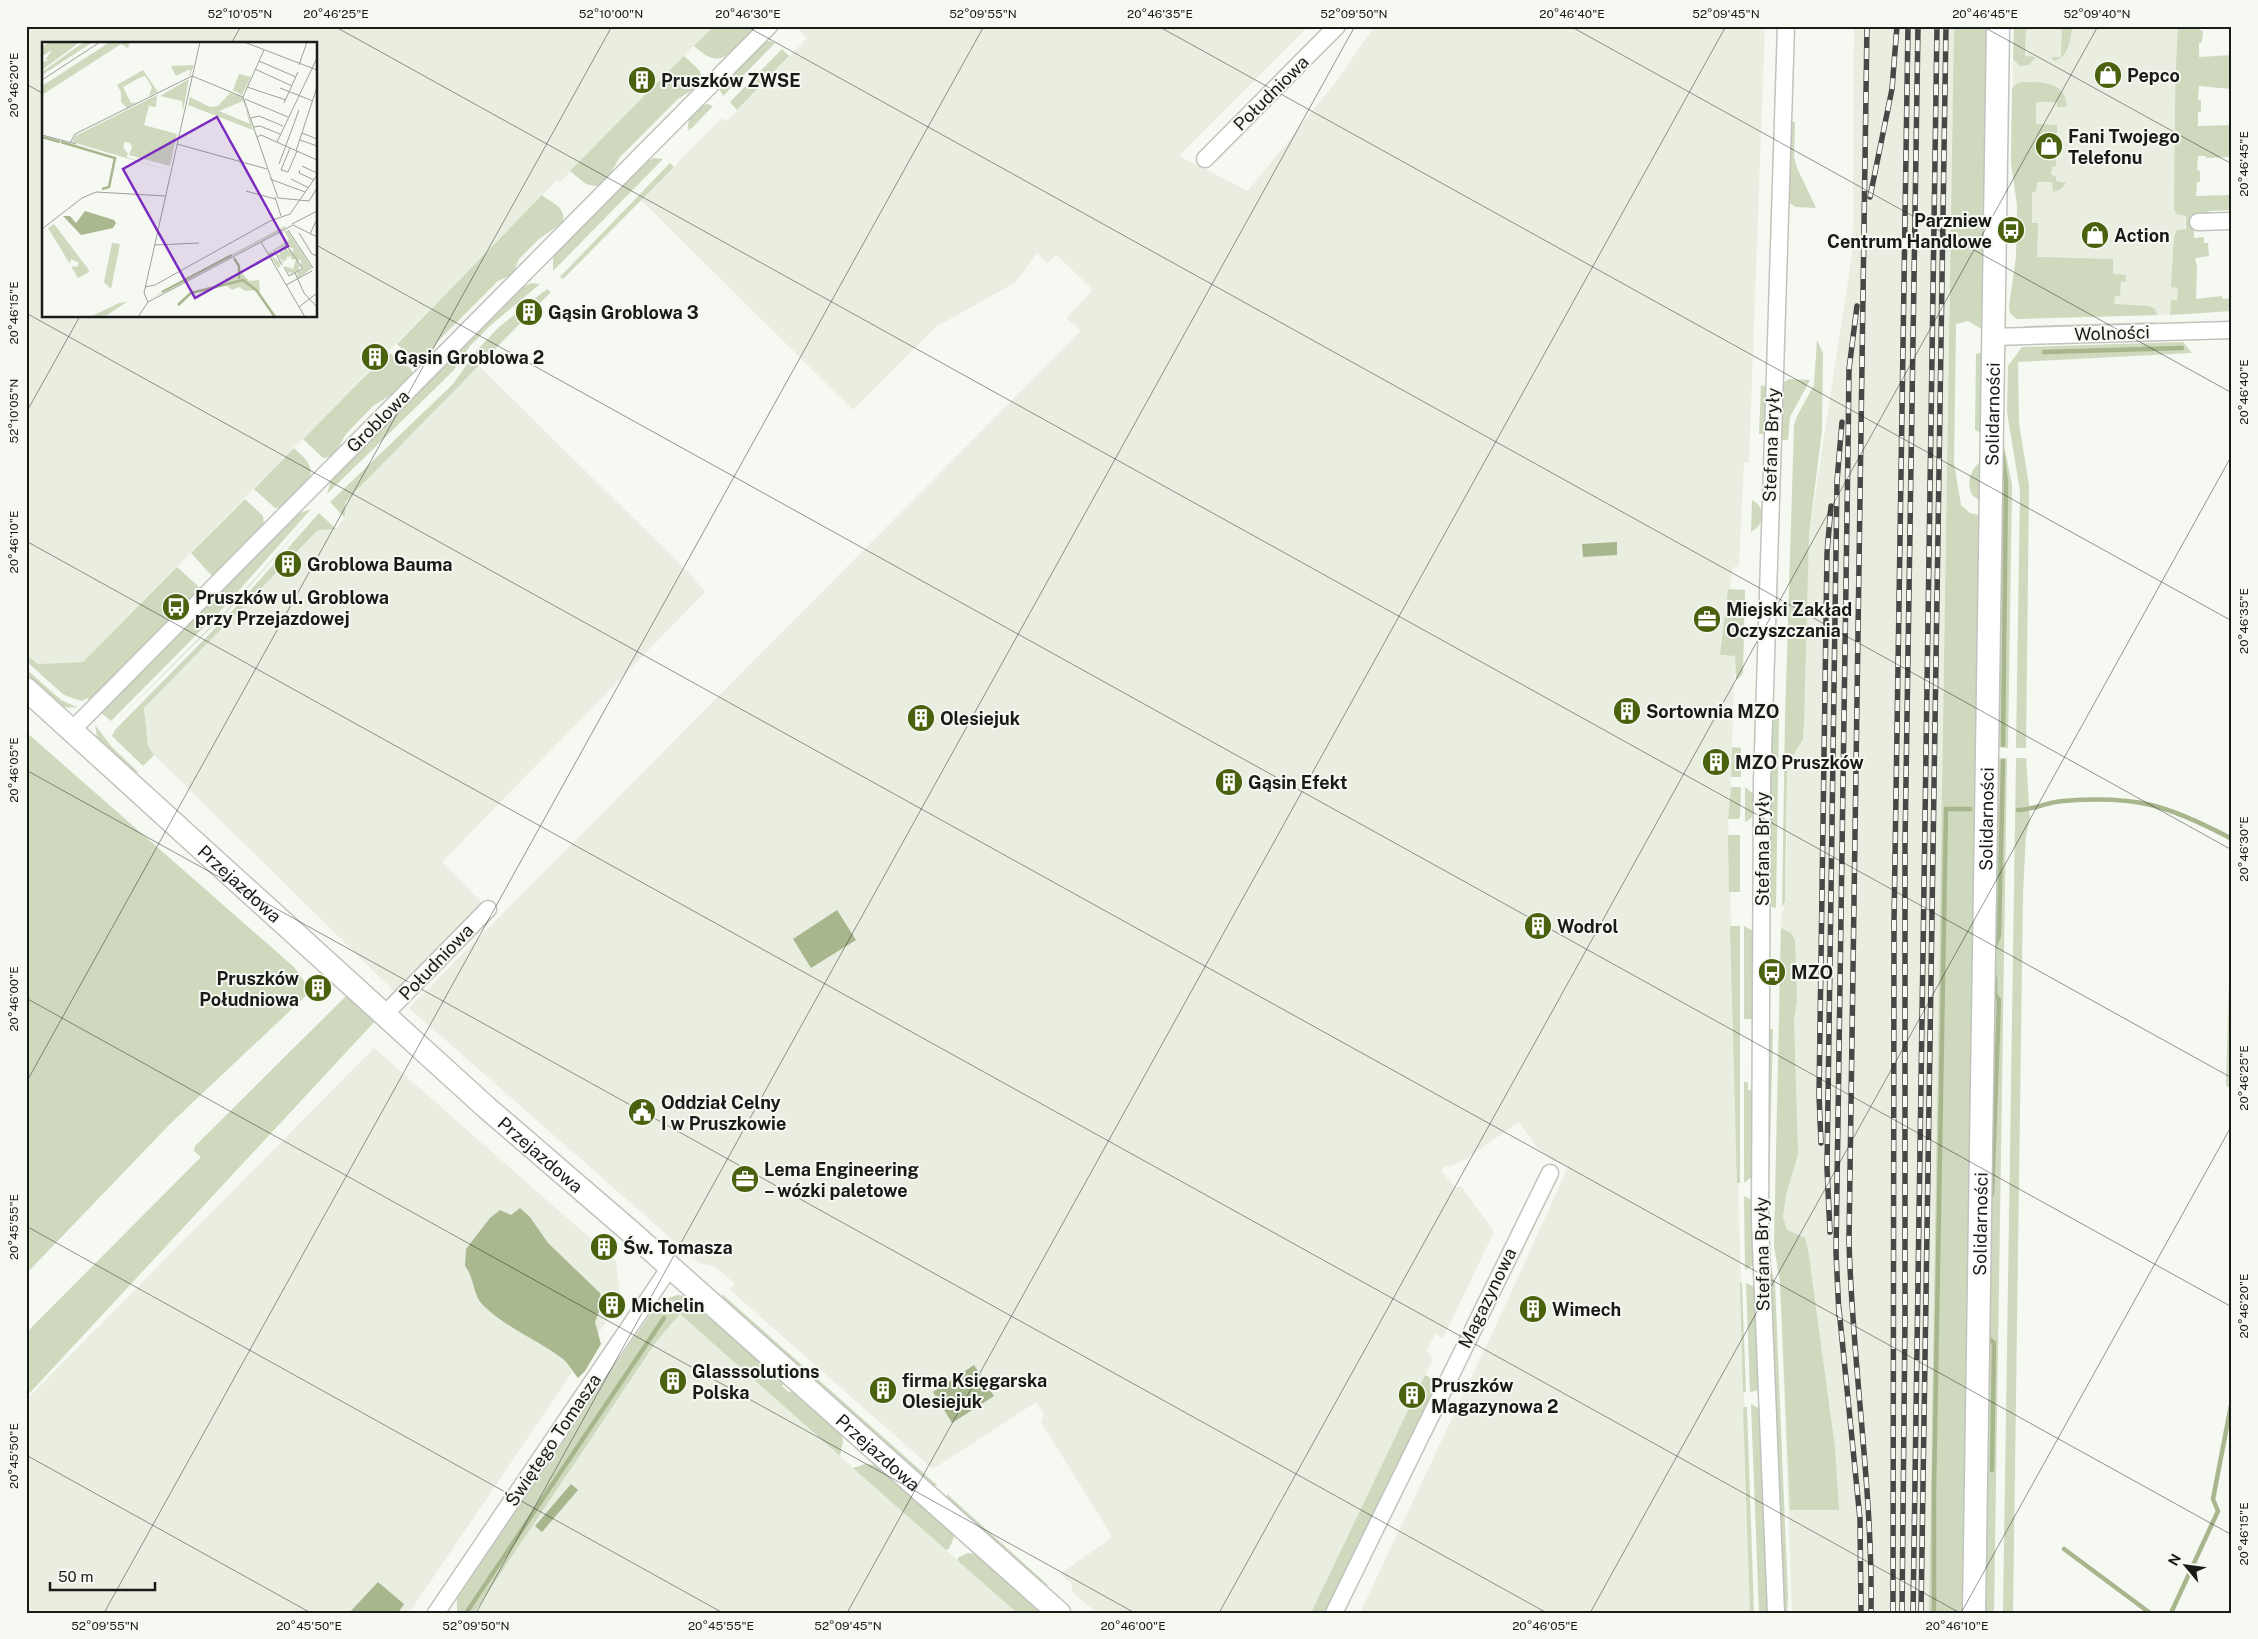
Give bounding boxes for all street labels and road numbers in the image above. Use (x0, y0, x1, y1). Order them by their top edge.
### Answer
street label: Południowa (1229, 51, 1313, 135)
street label: Wolności (2074, 321, 2150, 345)
street label: Solidarności (1981, 362, 2003, 466)
street label: Groblowa (342, 385, 414, 457)
street label: Stefana Bryły (1759, 387, 1784, 503)
street label: Solidarności (1975, 767, 1997, 871)
street label: Stefana Bryły (1752, 791, 1773, 906)
street label: Przejazdowa (194, 840, 286, 927)
street label: Południowa (395, 920, 477, 1004)
street label: Przejazdowa (494, 1112, 588, 1197)
street label: Solidarności (1969, 1172, 1991, 1276)
street label: Stefana Bryły (1750, 1196, 1773, 1312)
street label: Magazynowa (1454, 1244, 1520, 1352)
street label: Świętego Tomasza (500, 1369, 605, 1510)
street label: Przejazdowa (832, 1409, 925, 1495)

